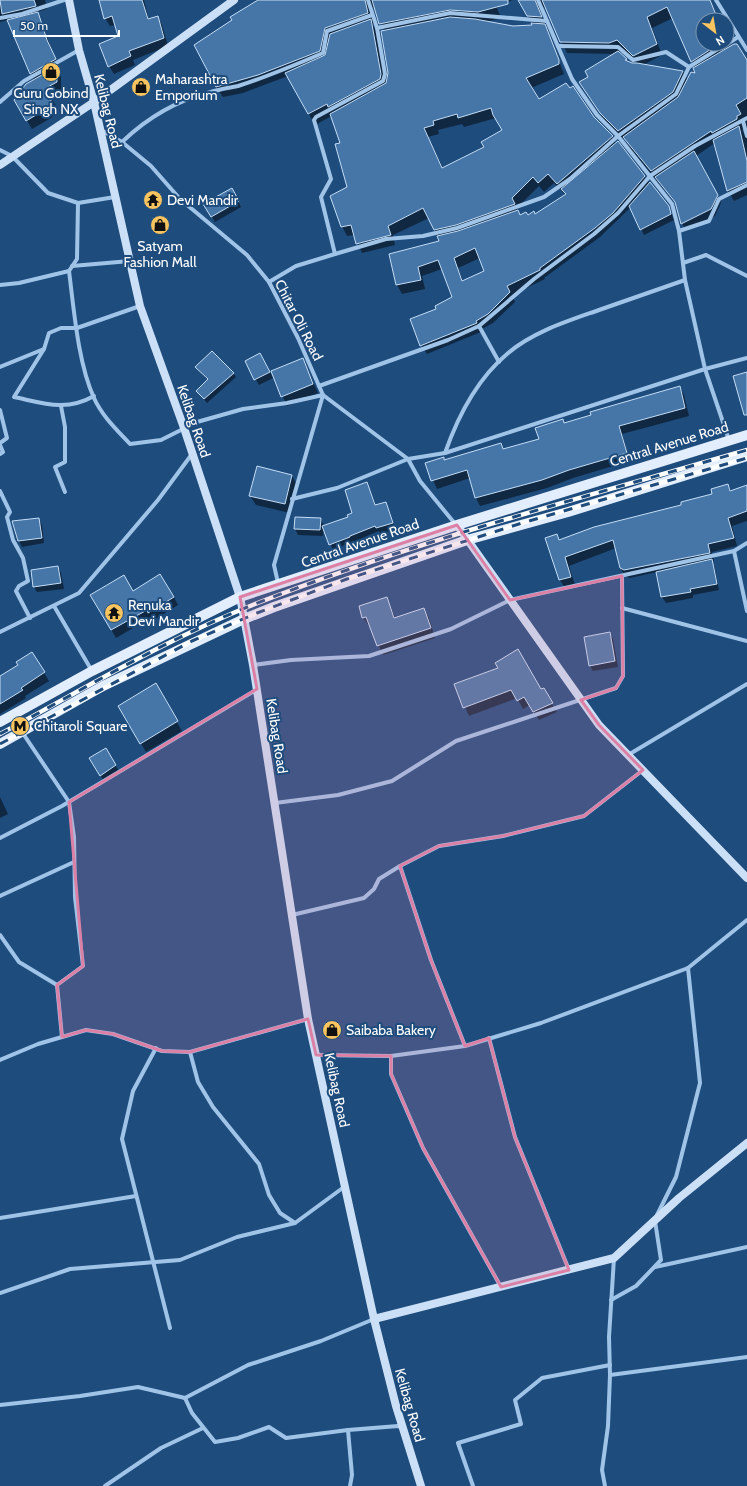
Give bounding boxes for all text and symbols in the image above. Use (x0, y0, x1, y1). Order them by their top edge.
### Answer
scale bar (14, 12, 119, 38)
north arrow (695, 12, 735, 52)
text: 50 m (20, 18, 48, 33)
text: N (713, 33, 727, 49)
shop icon: Guru Gobind Singh NX (40, 61, 62, 83)
place label: Maharashtra Emporium (155, 70, 228, 104)
street label: Kelibag Road (90, 72, 126, 150)
shop icon: Maharashtra Emporium (130, 76, 152, 98)
place label: Guru Gobind Singh NX (14, 84, 88, 118)
temple icon: Devi Mandir (142, 189, 164, 211)
place label: Devi Mandir (167, 191, 239, 209)
shop icon: Satyam Fashion Mall (149, 214, 171, 236)
place label: Satyam Fashion Mall (124, 237, 197, 271)
street label: Chitar Oli Road (271, 276, 327, 364)
street label: Kelibag Road (173, 382, 215, 460)
street label: Central Avenue Road (607, 417, 731, 471)
street label: Central Avenue Road (299, 514, 421, 572)
place label: Renuka Devi Mandir (128, 596, 200, 630)
temple icon: Renuka Devi Mandir (103, 602, 125, 624)
street label: Kelibag Road (262, 697, 292, 775)
metro station icon: Chitaroli Square (9, 715, 31, 737)
place label: Chitaroli Square (34, 717, 127, 735)
shop icon: Saibaba Bakery (321, 1019, 343, 1041)
place label: Saibaba Bakery (346, 1021, 436, 1039)
street label: Kelibag Road (320, 1051, 354, 1129)
street label: Kelibag Road (391, 1366, 429, 1444)

